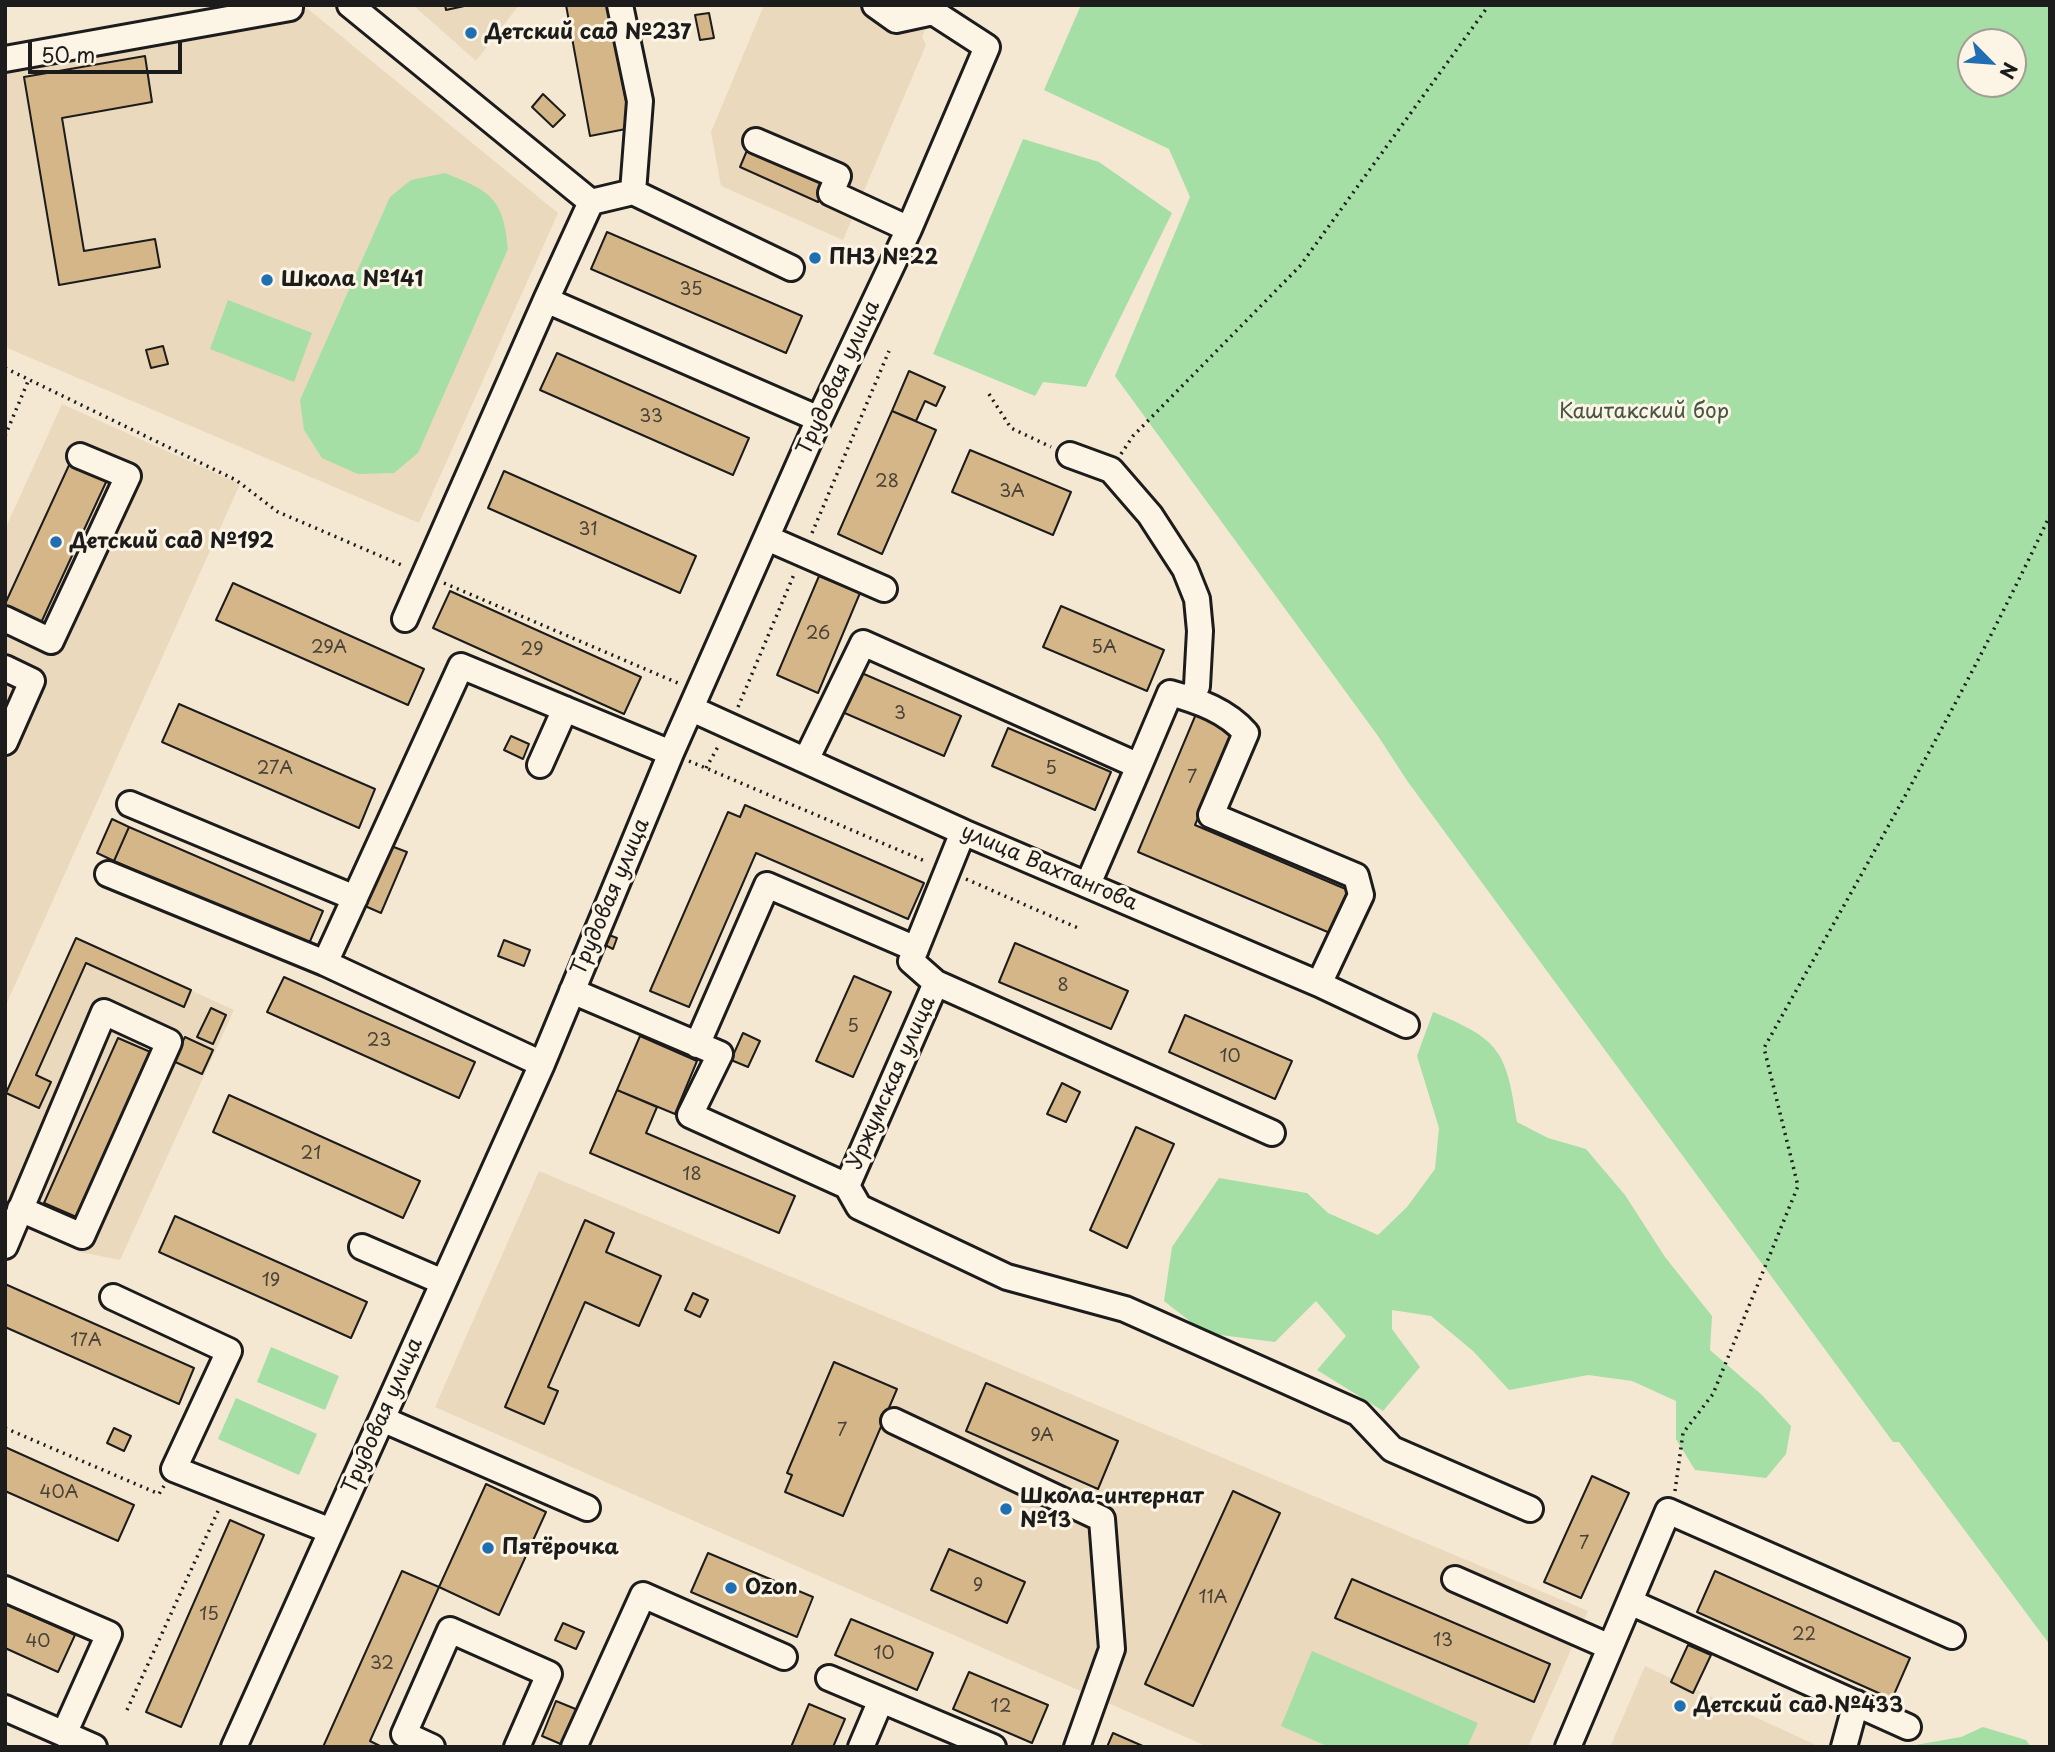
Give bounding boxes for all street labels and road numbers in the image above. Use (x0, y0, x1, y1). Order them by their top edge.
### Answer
street label: Трудовая улица (792, 297, 886, 459)
street label: Трудовая улица (567, 815, 655, 979)
street label: улица Вахтангова (957, 819, 1141, 917)
street label: Уржумская улица (843, 993, 941, 1173)
street label: Трудовая улица (337, 1334, 429, 1498)

